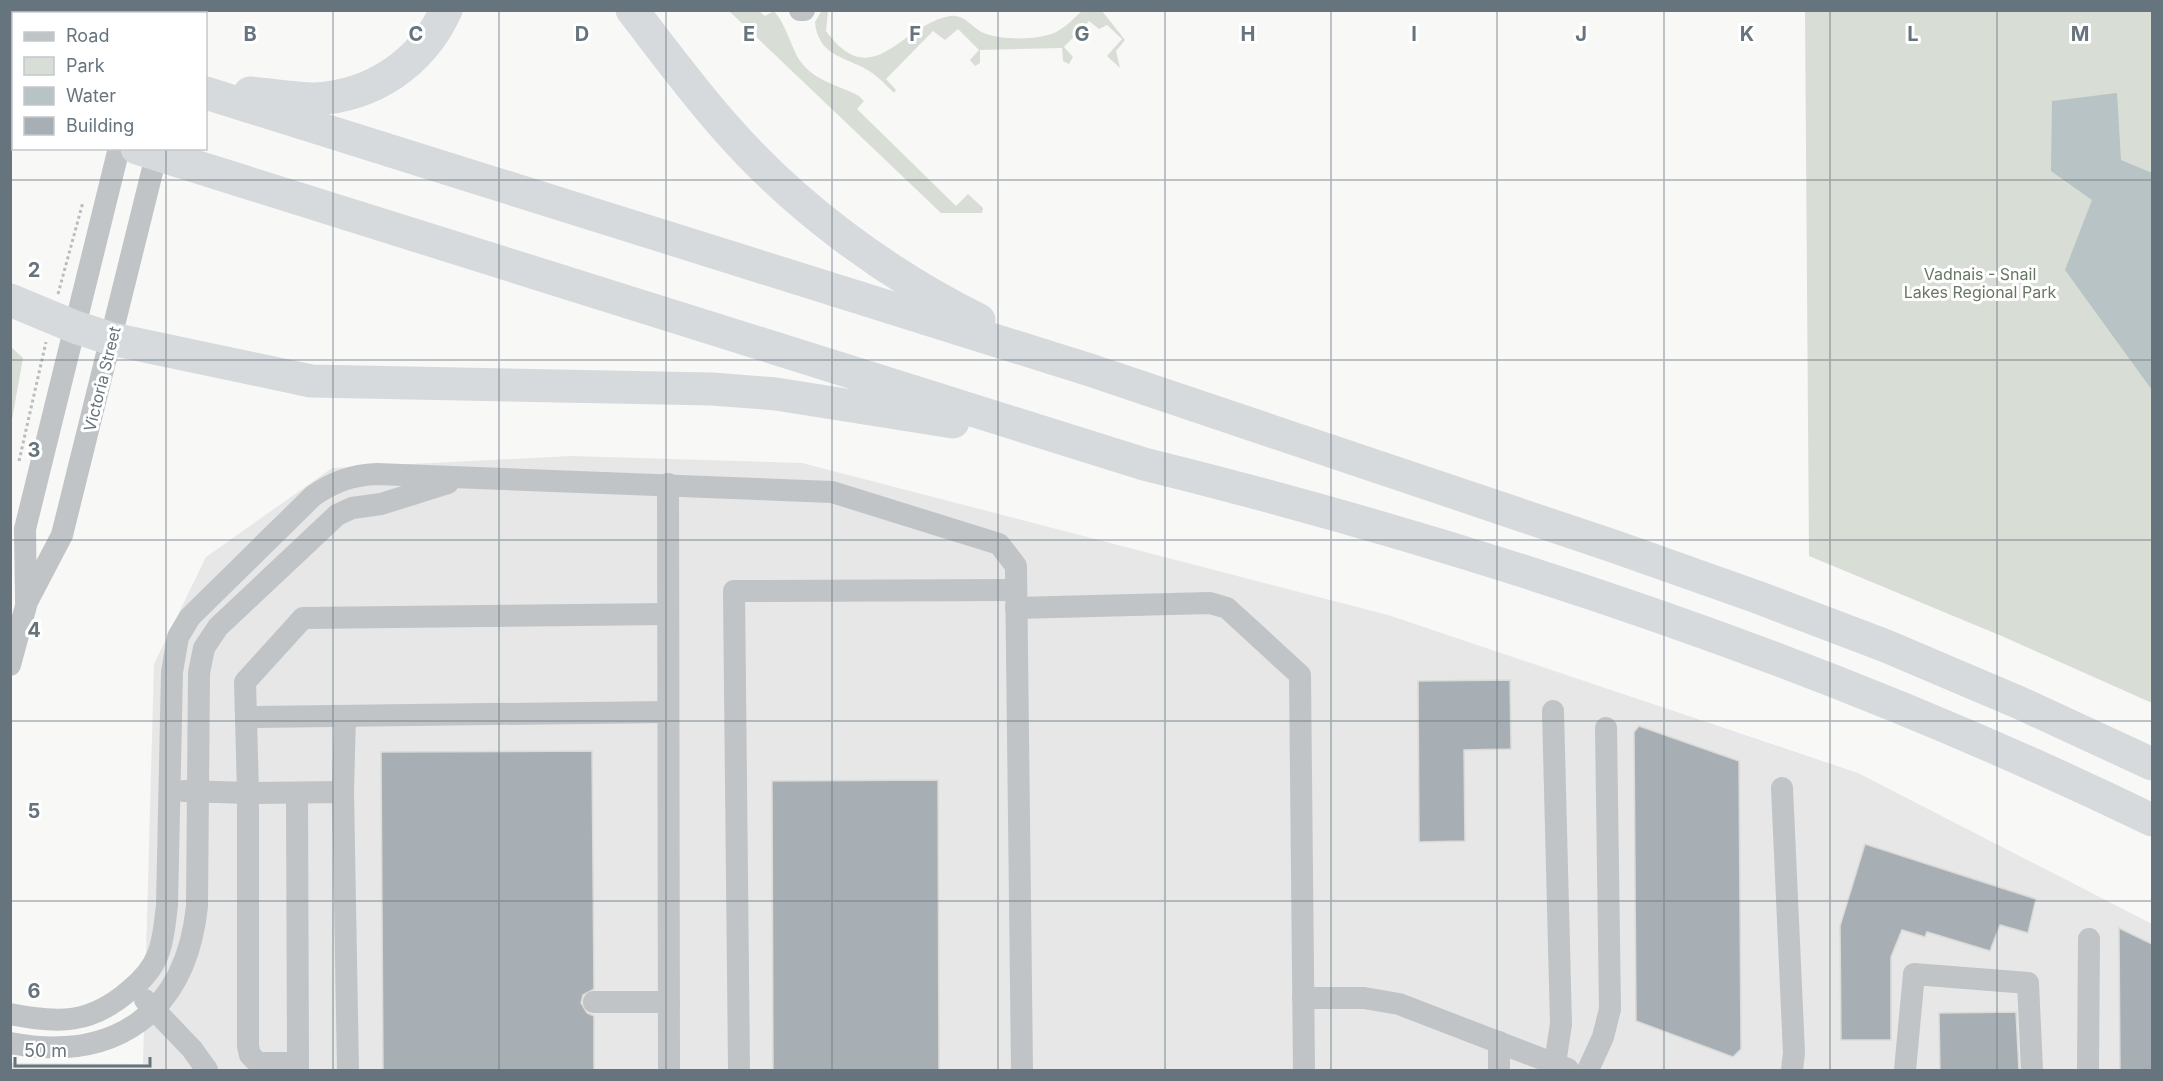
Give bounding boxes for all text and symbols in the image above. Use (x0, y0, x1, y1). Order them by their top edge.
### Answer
legend (12, 12, 207, 150)
text: B (243, 22, 257, 46)
text: C (409, 22, 423, 46)
text: D (575, 22, 589, 46)
text: E (743, 22, 755, 46)
text: F (909, 22, 921, 46)
text: G (1074, 22, 1090, 46)
text: H (1241, 22, 1255, 46)
text: I (1411, 22, 1417, 46)
text: J (1575, 22, 1587, 46)
text: K (1740, 22, 1754, 46)
text: L (1907, 22, 1919, 46)
text: M (2071, 22, 2089, 46)
text: Road (66, 25, 109, 46)
text: Park (66, 55, 105, 76)
text: Water (66, 85, 116, 106)
text: Building (66, 115, 134, 136)
text: 2 (28, 258, 40, 282)
park label: Vadnais - Snail Lakes Regional Park (1904, 264, 2056, 302)
street label: Victoria Street (79, 324, 125, 434)
text: 3 (28, 438, 40, 462)
text: 4 (27, 618, 41, 642)
text: 5 (28, 799, 40, 823)
text: 6 (28, 979, 41, 1003)
scale bar (15, 1030, 150, 1068)
text: 50 m (24, 1040, 67, 1061)

